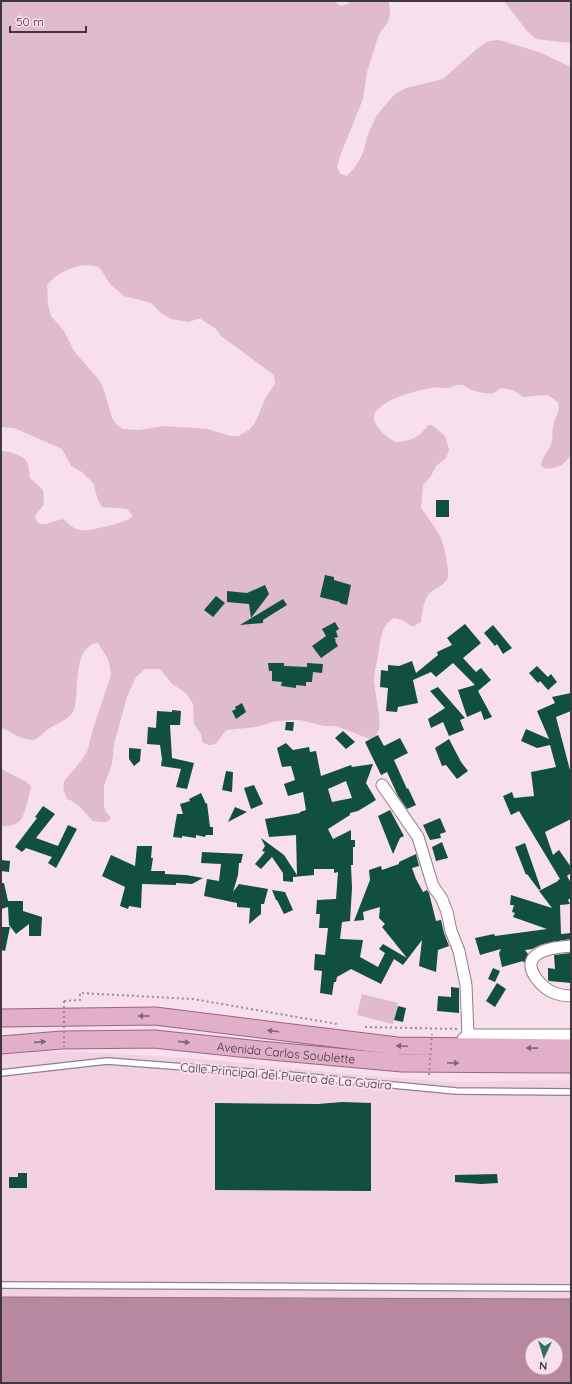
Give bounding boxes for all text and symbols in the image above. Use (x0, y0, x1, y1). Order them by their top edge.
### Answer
scale bar (10, 8, 86, 34)
text: 50 m (16, 14, 44, 29)
one-way arrow (138, 1013, 150, 1020)
one-way arrow (267, 1028, 279, 1034)
street label: Avenida Carlos Soublette (216, 1038, 356, 1066)
one-way arrow (34, 1039, 46, 1045)
one-way arrow (178, 1039, 190, 1045)
one-way arrow (396, 1042, 408, 1049)
one-way arrow (525, 1045, 538, 1051)
street label: Calle Principal del Puerto de La Guaira (180, 1059, 392, 1093)
one-way arrow (447, 1060, 460, 1066)
north arrow (524, 1336, 564, 1376)
text: N (539, 1359, 548, 1373)

